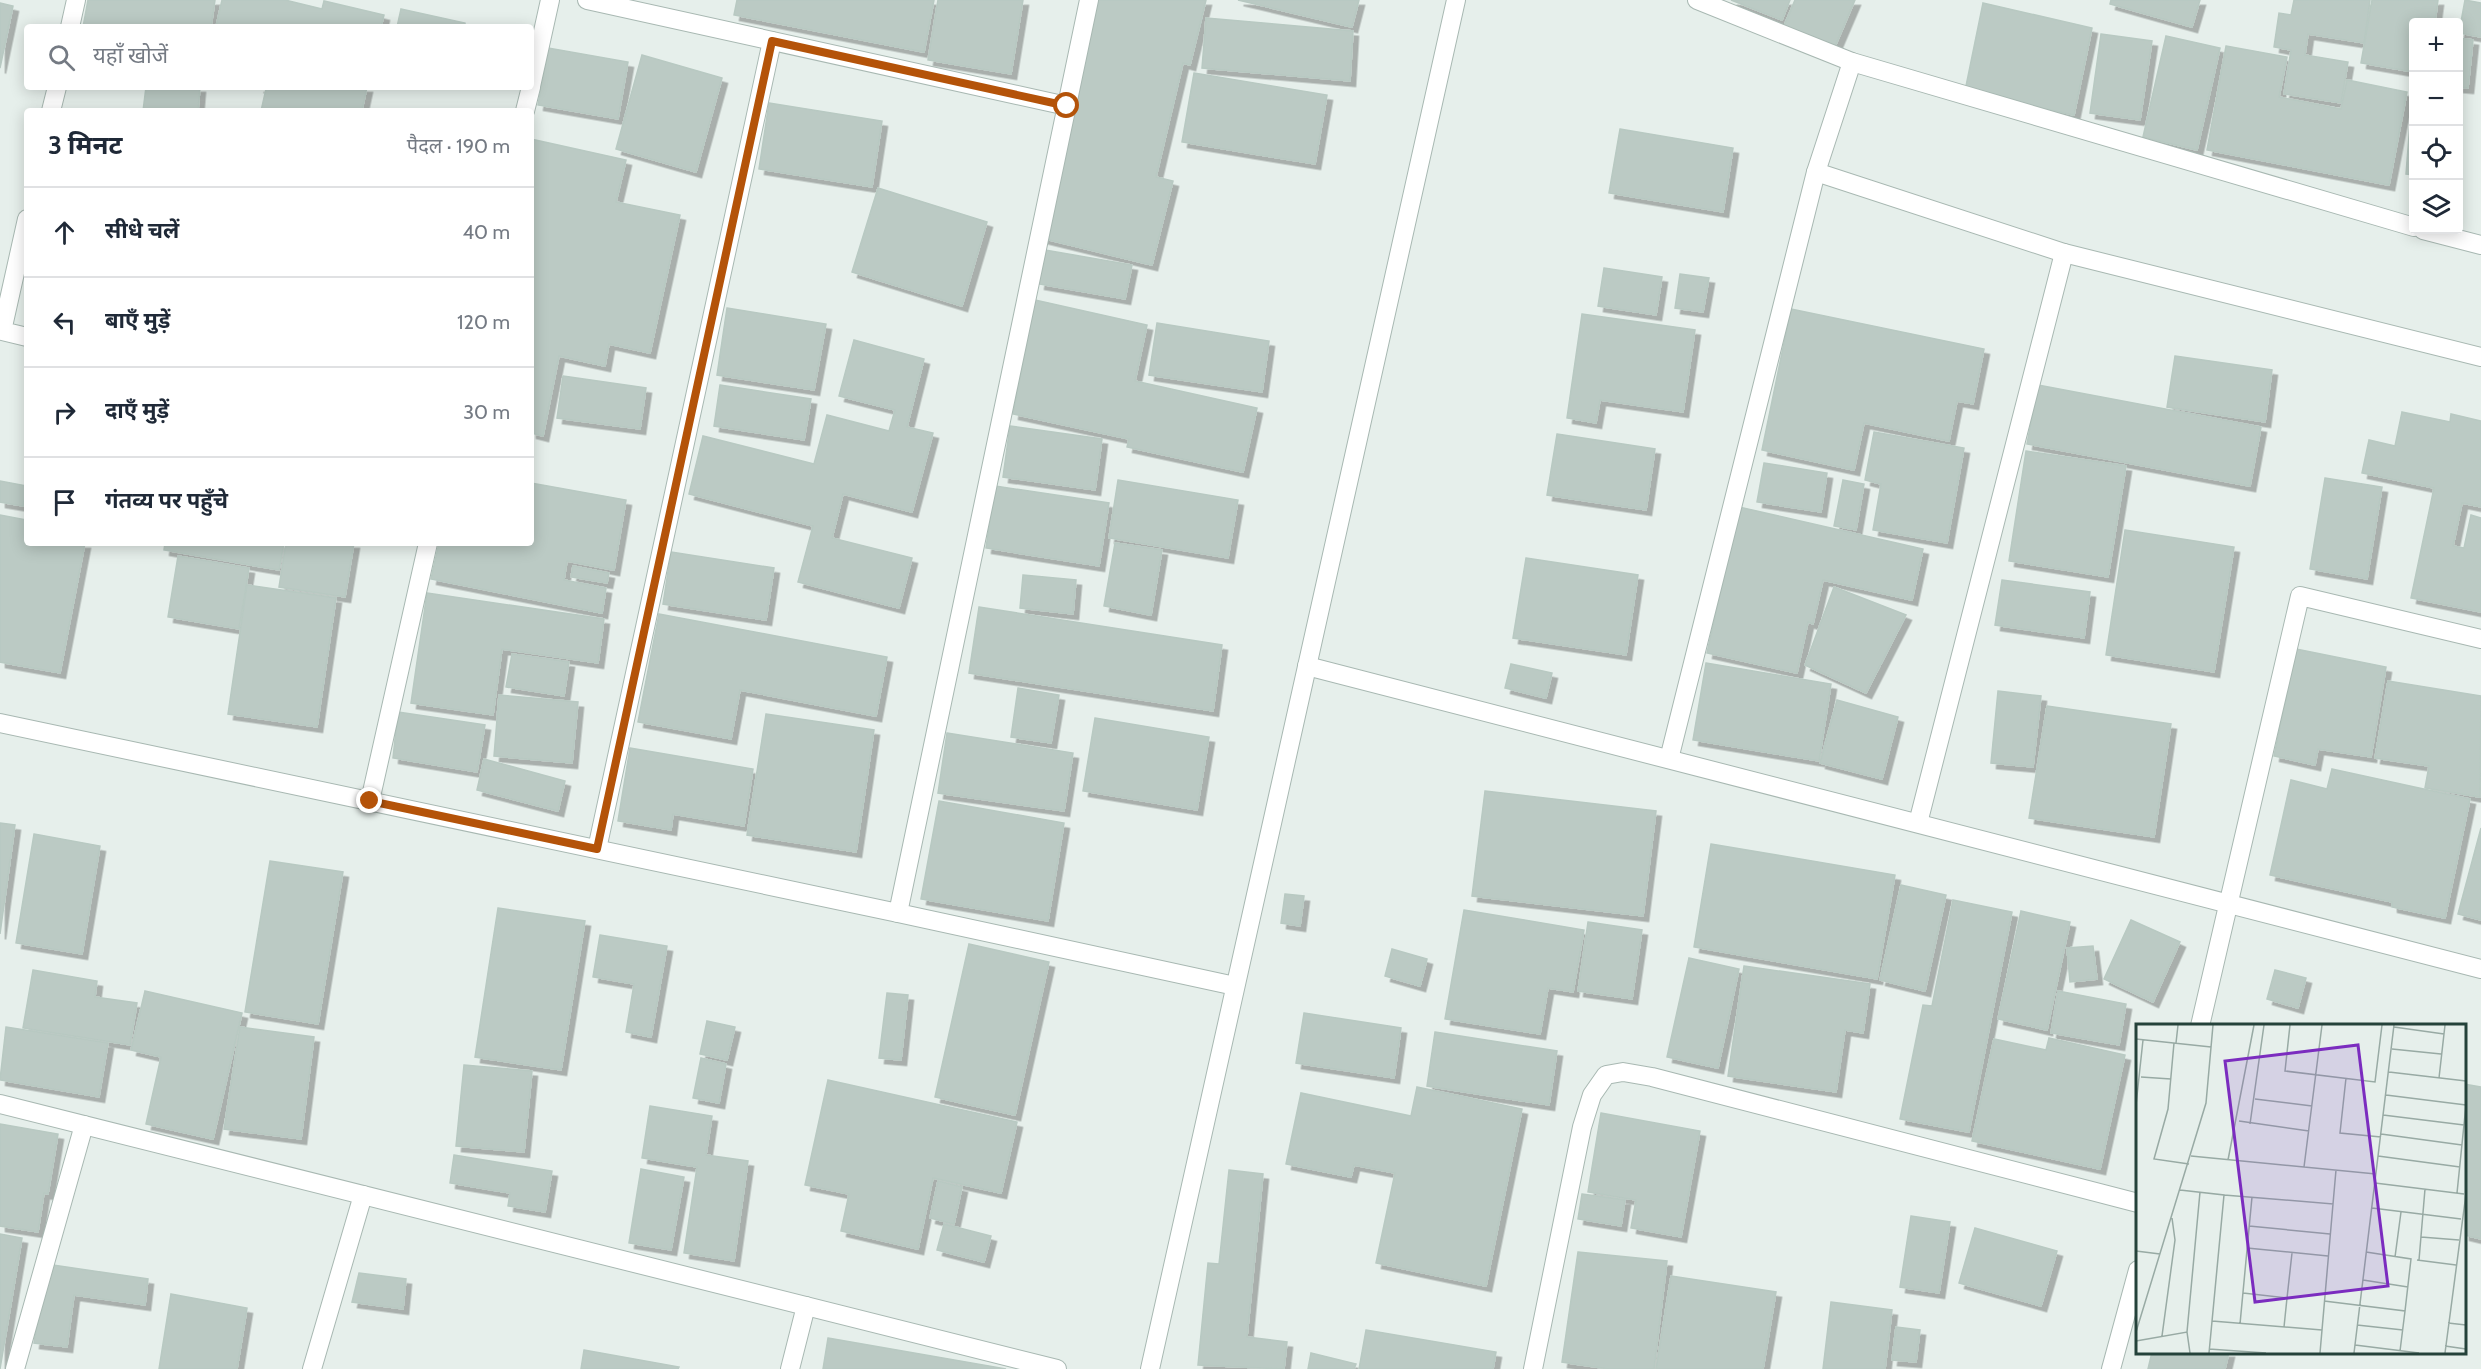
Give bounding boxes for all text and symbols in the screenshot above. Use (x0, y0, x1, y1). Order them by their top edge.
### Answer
map controls (2409, 18, 2463, 234)
button: + (2409, 18, 2463, 72)
search box (24, 24, 534, 90)
icon: search (45, 41, 78, 74)
text: यहाँ खोजें (93, 42, 168, 69)
button: − (2409, 72, 2463, 126)
route start (1053, 92, 1079, 118)
button: locate (2409, 126, 2463, 180)
text: 3 मिनट (48, 129, 122, 161)
text: पैदल · 190 m (407, 134, 510, 158)
button: layers (2409, 180, 2463, 234)
icon: ahead (48, 216, 81, 249)
text: सीधे चलें (105, 217, 179, 244)
text: 40 m (462, 220, 510, 244)
icon: left (48, 306, 81, 339)
text: बाएँ मुड़ें (105, 307, 170, 334)
text: 120 m (457, 310, 510, 334)
icon: right (48, 396, 81, 429)
text: दाएँ मुड़ें (105, 397, 169, 424)
text: 30 m (463, 400, 510, 424)
icon: arrive (48, 486, 81, 519)
text: गंतव्य पर पहुँचे (105, 487, 228, 514)
route end (356, 787, 382, 813)
inset map (2136, 1024, 2466, 1354)

